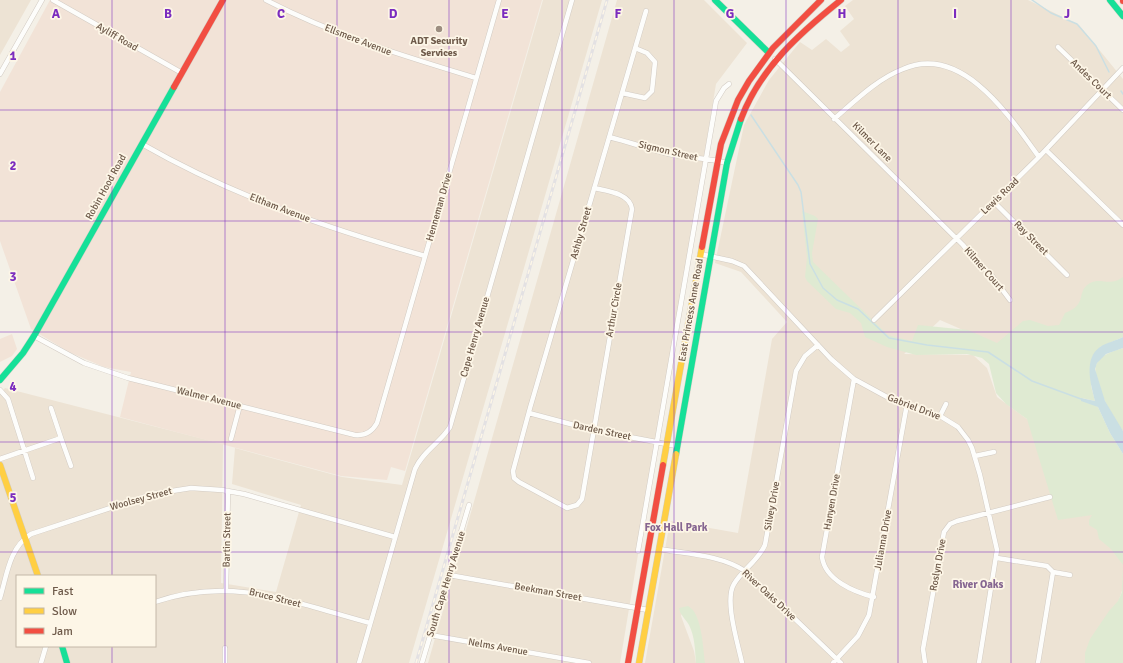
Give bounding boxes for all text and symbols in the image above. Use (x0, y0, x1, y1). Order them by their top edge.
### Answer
text: A (52, 6, 61, 22)
text: B (164, 6, 172, 22)
text: C (277, 6, 285, 22)
text: D (389, 6, 398, 22)
text: E (501, 6, 509, 22)
text: F (615, 6, 622, 22)
text: G (726, 6, 734, 22)
text: H (838, 6, 846, 22)
text: I (953, 6, 957, 22)
text: J (1064, 6, 1070, 22)
street label: Ayliff Road (94, 20, 140, 54)
street label: Ellsmere Avenue (323, 22, 393, 58)
marker: ADT Security Services (434, 24, 444, 34)
place label: ADT Security Services (411, 35, 467, 59)
text: 1 (9, 48, 17, 64)
street label: Andes Court (1068, 56, 1114, 102)
street label: Kilmer Lane (850, 120, 894, 164)
street label: Sigmon Street (637, 138, 699, 164)
street label: Robin Hood Road (83, 152, 129, 222)
text: 2 (9, 158, 17, 174)
street label: Henneman Drive (423, 171, 455, 243)
street label: Lewis Road (979, 175, 1021, 217)
street label: Eltham Avenue (248, 191, 312, 225)
street label: Ashby Street (568, 205, 594, 261)
street label: Ray Street (1011, 218, 1051, 258)
street label: Kilmer Court (962, 245, 1007, 294)
street label: East Princess Anne Road (676, 257, 706, 363)
text: 3 (9, 269, 17, 285)
street label: Arthur Circle (603, 282, 625, 338)
street label: Cape Henry Avenue (458, 296, 492, 378)
text: 4 (9, 379, 17, 395)
street label: Walmer Avenue (175, 384, 243, 412)
street label: Gabriel Drive (886, 391, 942, 423)
street label: Darden Street (572, 419, 633, 443)
street label: Hanyen Drive (821, 473, 843, 531)
street label: Silvey Drive (762, 481, 782, 531)
street label: Woolsey Street (109, 485, 174, 513)
text: 5 (9, 490, 17, 506)
street label: Julianna Drive (872, 509, 894, 571)
street label: Bartin Street (221, 512, 233, 568)
district label: Fox Hall Park (644, 521, 708, 534)
street label: South Cape Henry Avenue (424, 530, 468, 638)
street label: Roslyn Drive (927, 538, 949, 592)
street label: River Oaks Drive (740, 567, 798, 623)
legend (16, 575, 156, 647)
district label: River Oaks (953, 578, 1004, 591)
street label: Beekman Street (514, 580, 583, 604)
text: Fast (52, 584, 73, 599)
street label: Bruce Street (248, 586, 303, 610)
text: Slow (52, 604, 77, 619)
text: Jam (52, 624, 73, 639)
street label: Nelms Avenue (467, 636, 529, 658)

